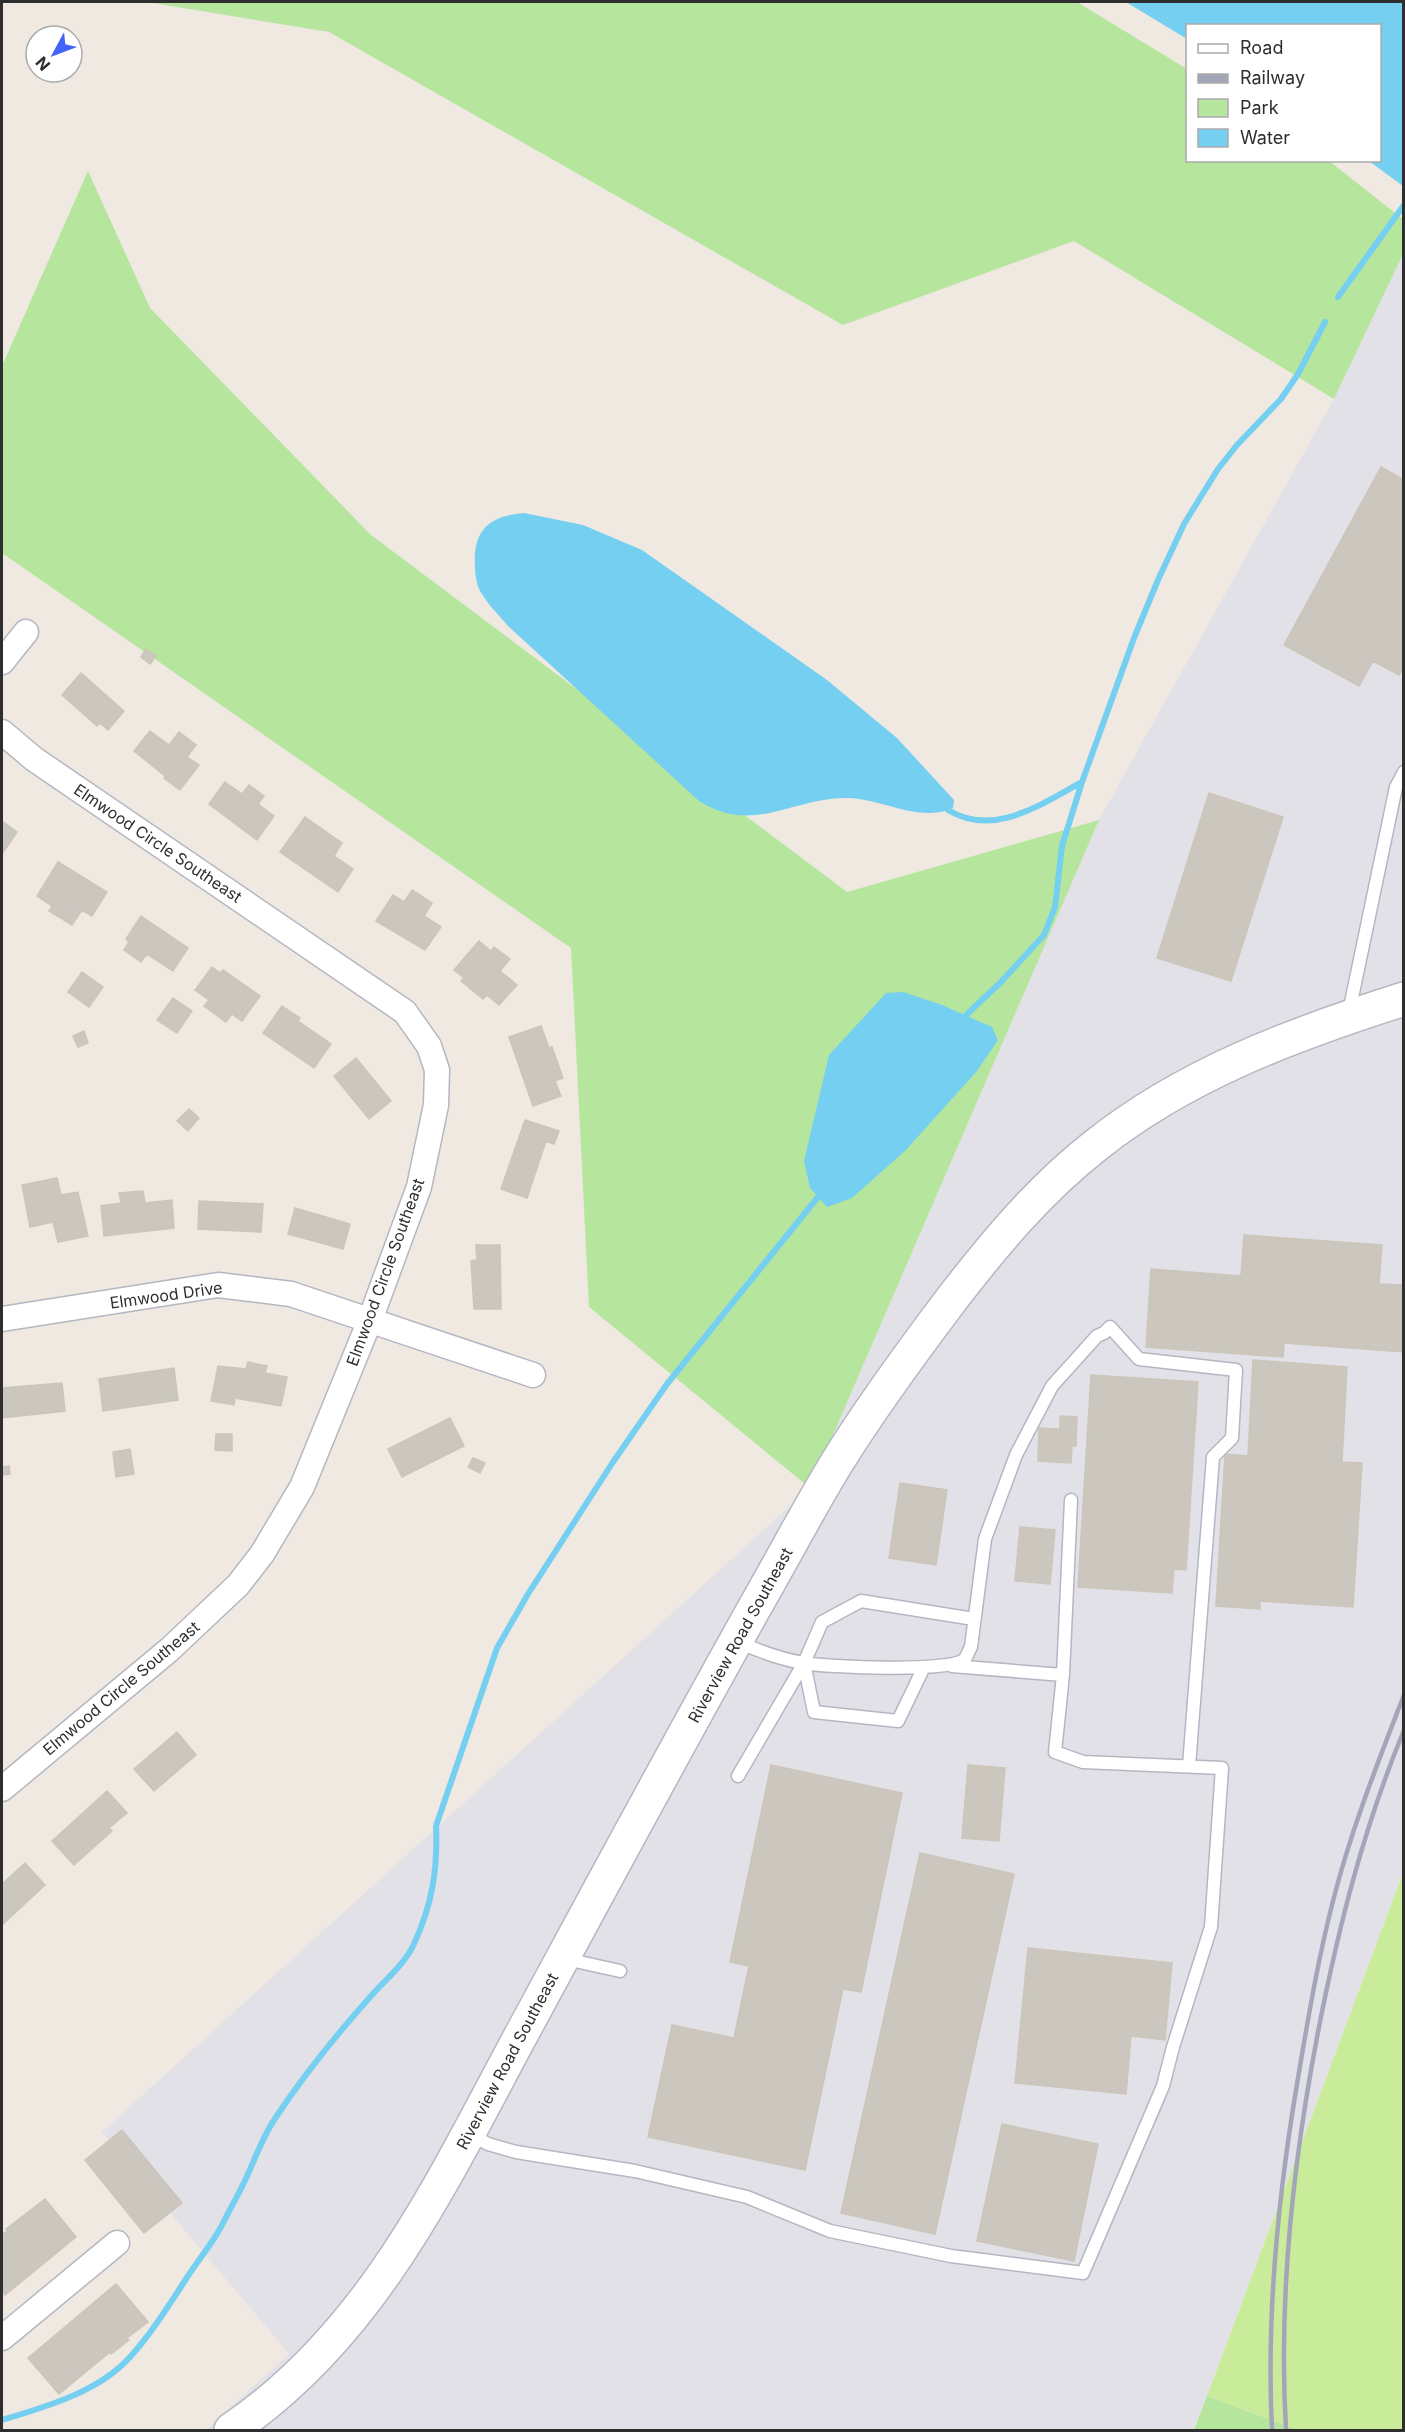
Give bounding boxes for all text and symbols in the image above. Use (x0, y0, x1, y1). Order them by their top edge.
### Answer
north arrow (24, 24, 84, 84)
legend (1186, 24, 1381, 162)
text: Road (1240, 37, 1283, 58)
text: N (31, 53, 54, 75)
text: Railway (1240, 67, 1305, 88)
text: Park (1240, 97, 1279, 118)
text: Water (1240, 127, 1290, 148)
street label: Elmwood Circle Southeast (70, 779, 246, 907)
street label: Elmwood Circle Southeast (342, 1175, 428, 1369)
street label: Elmwood Drive (108, 1277, 224, 1313)
street label: Riverview Road Southeast (683, 1544, 797, 1726)
street label: Elmwood Circle Southeast (39, 1617, 203, 1759)
street label: Riverview Road Southeast (452, 1969, 562, 2153)

